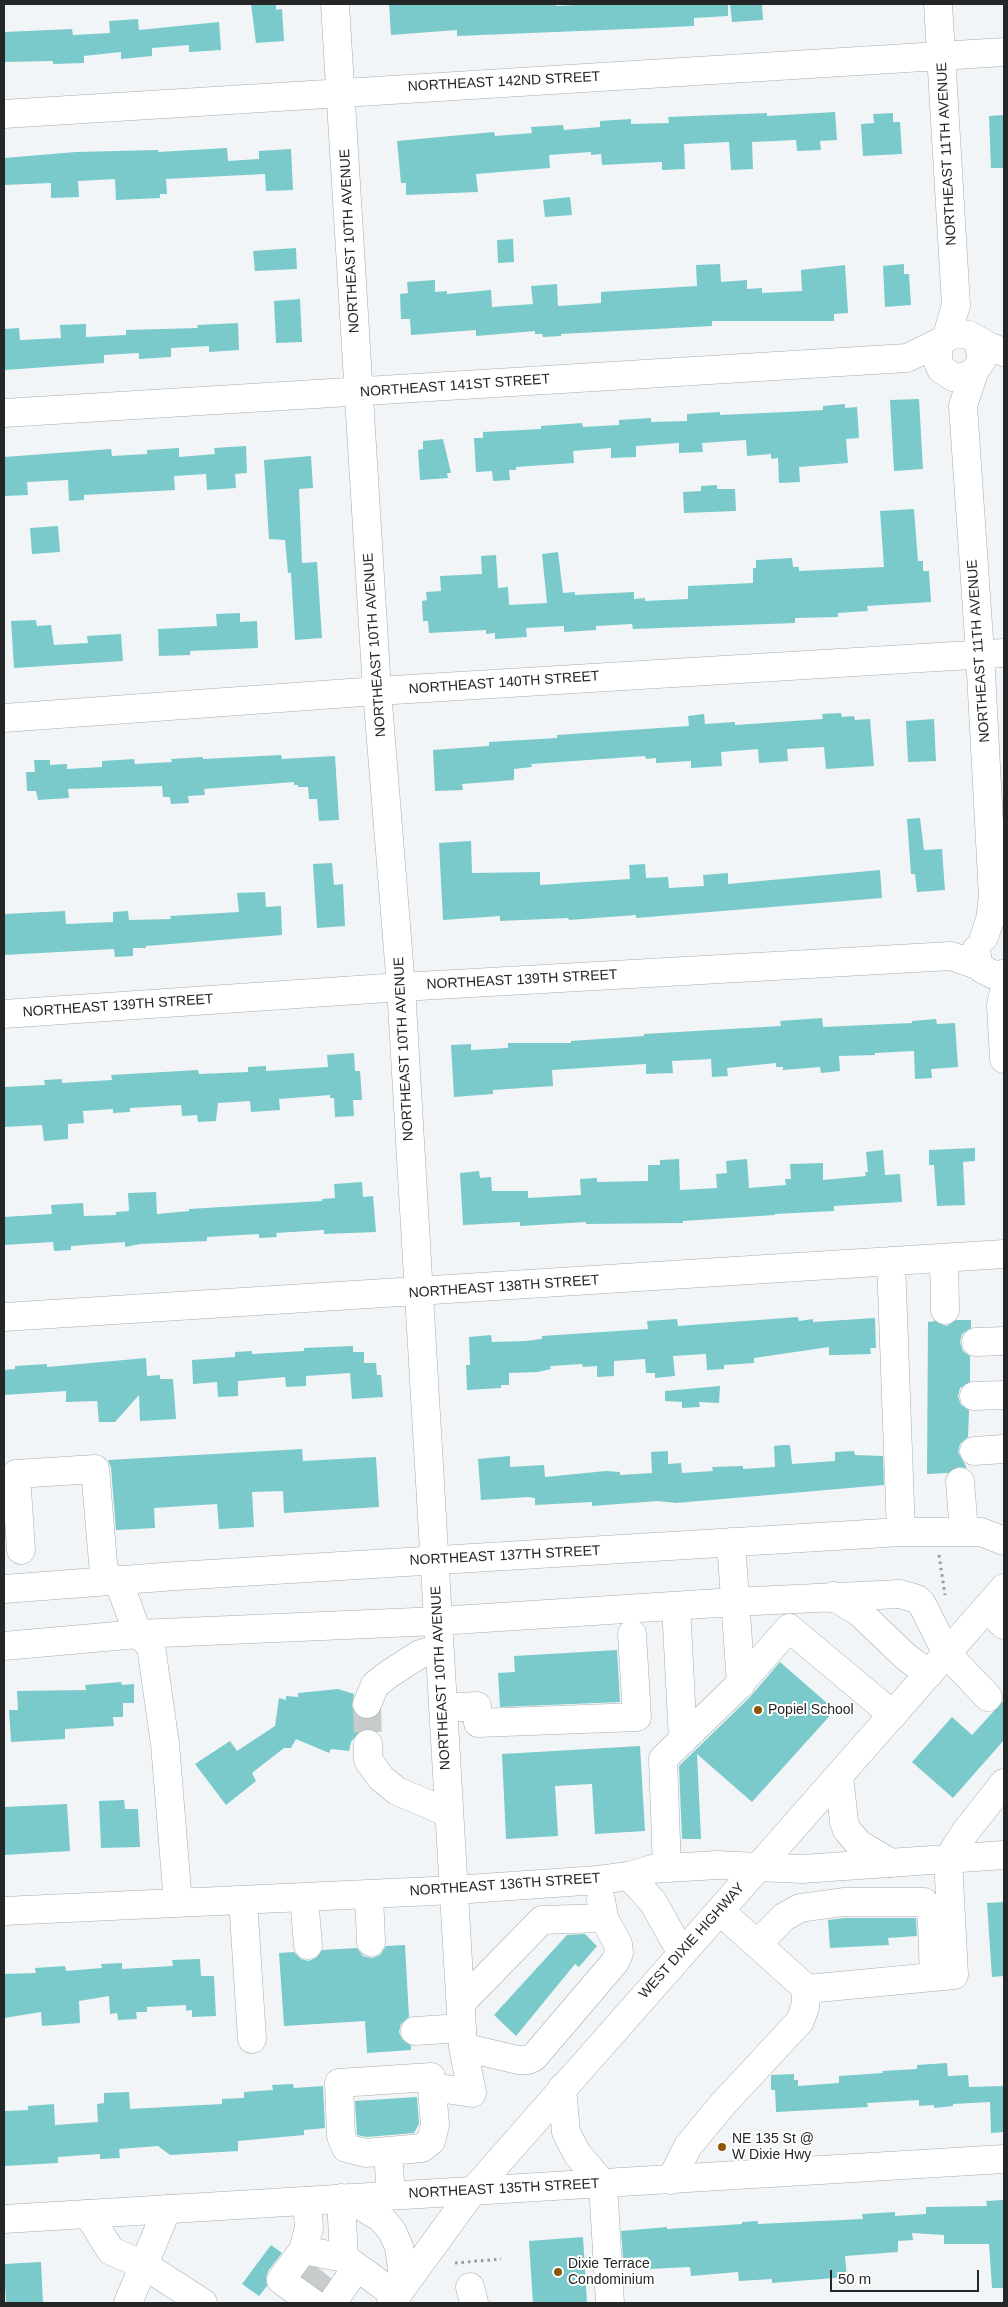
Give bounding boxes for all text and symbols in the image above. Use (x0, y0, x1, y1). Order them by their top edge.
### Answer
street label: NORTHEAST 11TH AVENUE (934, 62, 960, 246)
street label: NORTHEAST 142ND STREET (407, 69, 601, 95)
street label: NORTHEAST 10TH AVENUE (337, 148, 363, 334)
street label: NORTHEAST 141ST STREET (359, 371, 551, 401)
street label: NORTHEAST 10TH AVENUE (360, 552, 390, 738)
street label: NORTHEAST 11TH AVENUE (964, 559, 994, 743)
street label: NORTHEAST 140TH STREET (408, 668, 600, 698)
street label: NORTHEAST 10TH AVENUE (391, 956, 417, 1142)
street label: NORTHEAST 139TH STREET (426, 967, 618, 993)
street label: NORTHEAST 139TH STREET (22, 991, 214, 1021)
street label: NORTHEAST 138TH STREET (408, 1272, 600, 1302)
street label: NORTHEAST 137TH STREET (409, 1543, 601, 1569)
street label: NORTHEAST 10TH AVENUE (428, 1585, 454, 1771)
place label: Popiel School (768, 1702, 854, 1718)
marker: Popiel School (752, 1704, 764, 1716)
street label: NORTHEAST 136TH STREET (409, 1870, 601, 1900)
street label: WEST DIXIE HIGHWAY (636, 1880, 748, 2002)
place label: NE 135 St @ W Dixie Hwy (732, 2131, 814, 2164)
marker: NE 135 St @ W Dixie Hwy (716, 2141, 728, 2153)
street label: NORTHEAST 135TH STREET (408, 2176, 600, 2202)
place label: Dixie Terrace Condominium (568, 2256, 654, 2288)
scale bar (833, 2260, 982, 2292)
marker: Dixie Terrace Condominium (552, 2266, 564, 2278)
text: 50 m (838, 2270, 871, 2287)

